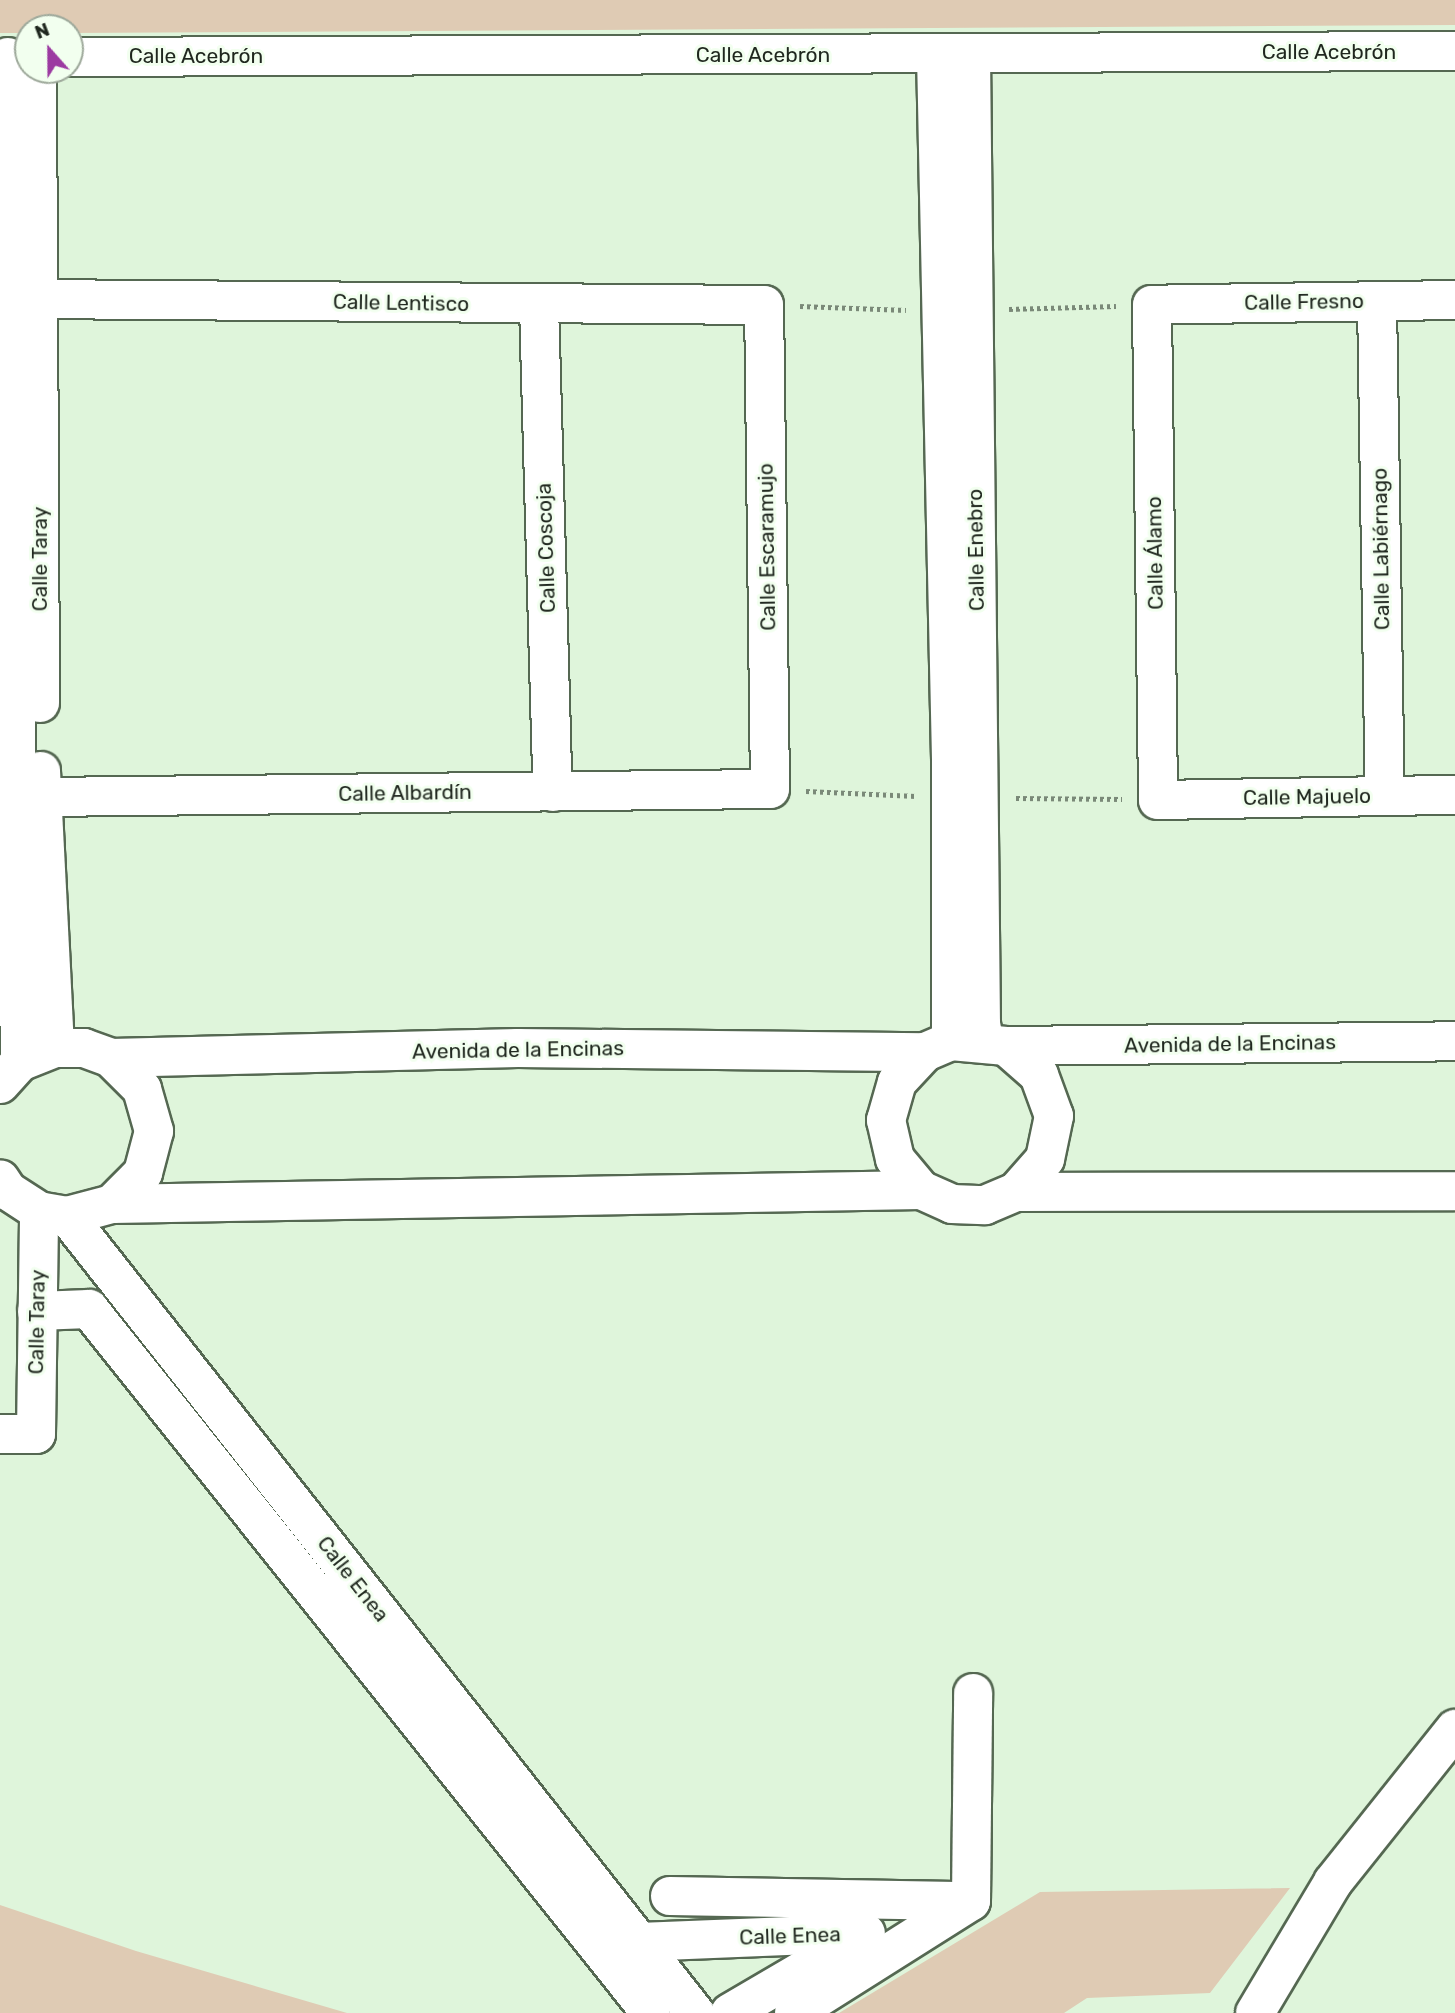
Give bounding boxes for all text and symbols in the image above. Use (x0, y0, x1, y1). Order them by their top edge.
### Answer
north arrow (14, 14, 84, 84)
text: N (32, 18, 53, 44)
street label: Calle Acebrón (1261, 39, 1397, 65)
street label: Calle Acebrón (695, 42, 831, 68)
street label: Calle Acebrón (128, 43, 264, 69)
street label: Calle Fresno (1244, 288, 1364, 316)
street label: Calle Lentisco (333, 289, 469, 317)
street label: Calle Escaramujo (753, 463, 781, 631)
street label: Calle Labiérnago (1367, 468, 1395, 630)
street label: Calle Coscoja (531, 483, 561, 613)
street label: Calle Enebro (962, 489, 990, 611)
street label: Calle Álamo (1141, 496, 1169, 610)
street label: Calle Taray (27, 506, 53, 612)
street label: Calle Albardín (338, 779, 472, 807)
street label: Calle Majuelo (1243, 783, 1371, 811)
street label: Avenida de la Encinas (1124, 1030, 1336, 1058)
street label: Avenida de la Encinas (412, 1036, 624, 1064)
street label: Calle Taray (23, 1269, 51, 1375)
street label: Calle Enea (312, 1531, 394, 1627)
street label: Calle Enea (739, 1922, 841, 1950)

